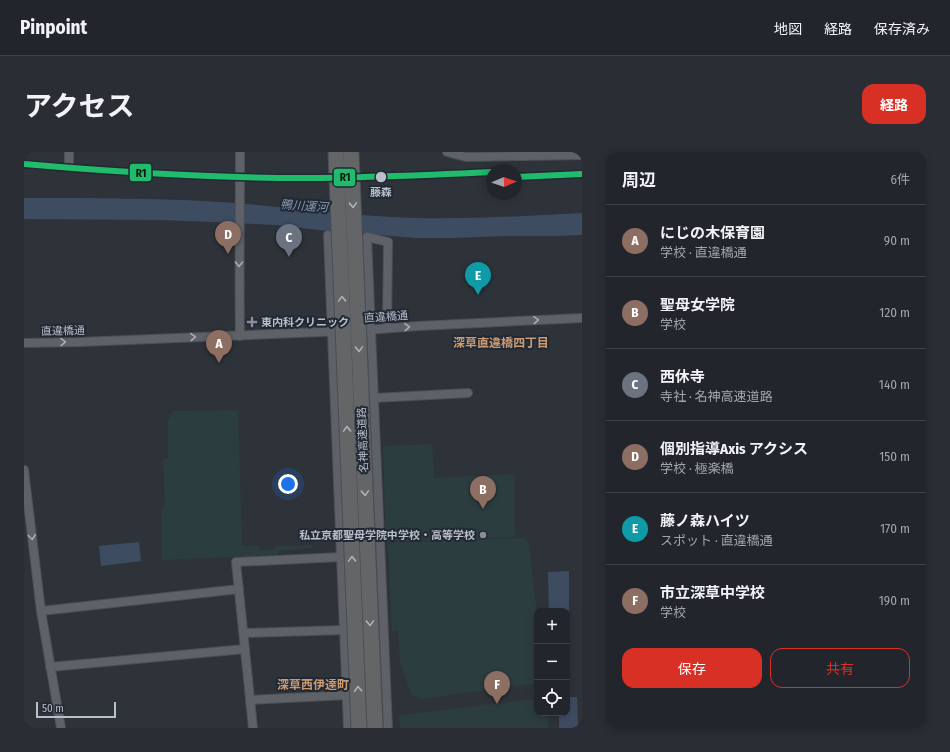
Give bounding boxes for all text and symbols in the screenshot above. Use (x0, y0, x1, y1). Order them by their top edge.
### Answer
text: Pinpoint (20, 16, 87, 39)
text: 地図 (774, 21, 802, 38)
text: 経路 (824, 21, 852, 38)
text: 保存済み (874, 21, 930, 38)
button: 経路 (862, 84, 926, 124)
text: アクセス (24, 90, 135, 123)
line badge: R1 (129, 163, 152, 182)
north arrow (486, 164, 522, 200)
text: R1 (136, 167, 146, 180)
line badge: R1 (333, 168, 356, 187)
marker: 藤森 (374, 170, 388, 184)
text: 周辺 (622, 170, 656, 191)
text: R1 (340, 171, 350, 184)
text: 6件 (891, 172, 910, 187)
place label: 藤森 (370, 186, 392, 199)
water label: 鴨川運河 (280, 197, 330, 215)
one-way arrow (348, 202, 357, 208)
pin: D (215, 221, 241, 254)
pin: C (276, 224, 302, 257)
text: にじの木保育園 (660, 224, 765, 242)
text: A (631, 233, 639, 248)
text: 90 m (884, 233, 910, 248)
text: 学校 · 直違橋通 (660, 245, 747, 260)
one-way arrow (235, 261, 243, 267)
pin: E (465, 262, 491, 295)
one-way arrow (338, 296, 346, 302)
text: 聖母女学院 (660, 296, 735, 314)
text: B (631, 305, 639, 320)
text: 120 m (879, 305, 910, 320)
street label: 直違橋通 (364, 309, 408, 325)
marker: 東内科クリニック (246, 316, 258, 328)
place label: 東内科クリニック (261, 316, 349, 329)
one-way arrow (533, 316, 539, 325)
text: 学校 (660, 317, 686, 332)
one-way arrow (404, 322, 410, 331)
street label: 直違橋通 (41, 324, 85, 338)
pin: A (206, 330, 232, 363)
one-way arrow (190, 333, 196, 341)
district label: 深草直違橋四丁目 (453, 336, 549, 350)
one-way arrow (60, 338, 66, 346)
one-way arrow (354, 346, 363, 352)
text: 西休寺 (660, 368, 705, 386)
text: C (632, 377, 638, 392)
text: 140 m (879, 377, 910, 392)
text: 寺社 · 名神高速道路 (660, 389, 773, 404)
street label: 名神高速道路 (355, 407, 371, 473)
one-way arrow (343, 426, 351, 432)
text: 個別指導Axis アクシス (660, 440, 808, 458)
text: D (631, 449, 639, 464)
text: 150 m (879, 449, 910, 464)
text: 学校 · 極楽橋 (660, 461, 734, 476)
your location (278, 474, 298, 494)
pin: B (470, 476, 496, 509)
one-way arrow (360, 490, 369, 496)
text: 藤ノ森ハイツ (660, 512, 750, 530)
text: E (632, 521, 638, 536)
text: 170 m (880, 521, 910, 536)
place label: 私立京都聖母学院中学校・高等学校 (299, 529, 475, 542)
marker: 私立京都聖母学院中学校・高等学校 (478, 530, 488, 540)
text: スポット · 直違橋通 (660, 533, 773, 548)
one-way arrow (27, 534, 36, 540)
one-way arrow (348, 556, 356, 562)
text: 市立深草中学校 (660, 584, 765, 602)
text: F (632, 593, 638, 608)
text: 190 m (879, 593, 910, 608)
text: 学校 (660, 605, 686, 620)
map controls (534, 608, 570, 716)
button: + (534, 608, 570, 644)
one-way arrow (366, 620, 375, 626)
button: − (534, 644, 570, 680)
button: 保存 (622, 648, 762, 688)
button: 共有 (770, 648, 910, 688)
pin: F (484, 671, 510, 704)
district label: 深草西伊達町 (277, 678, 349, 692)
button: locate (534, 680, 570, 716)
one-way arrow (353, 686, 362, 692)
scale bar (36, 700, 116, 719)
text: 50 m (42, 702, 64, 715)

